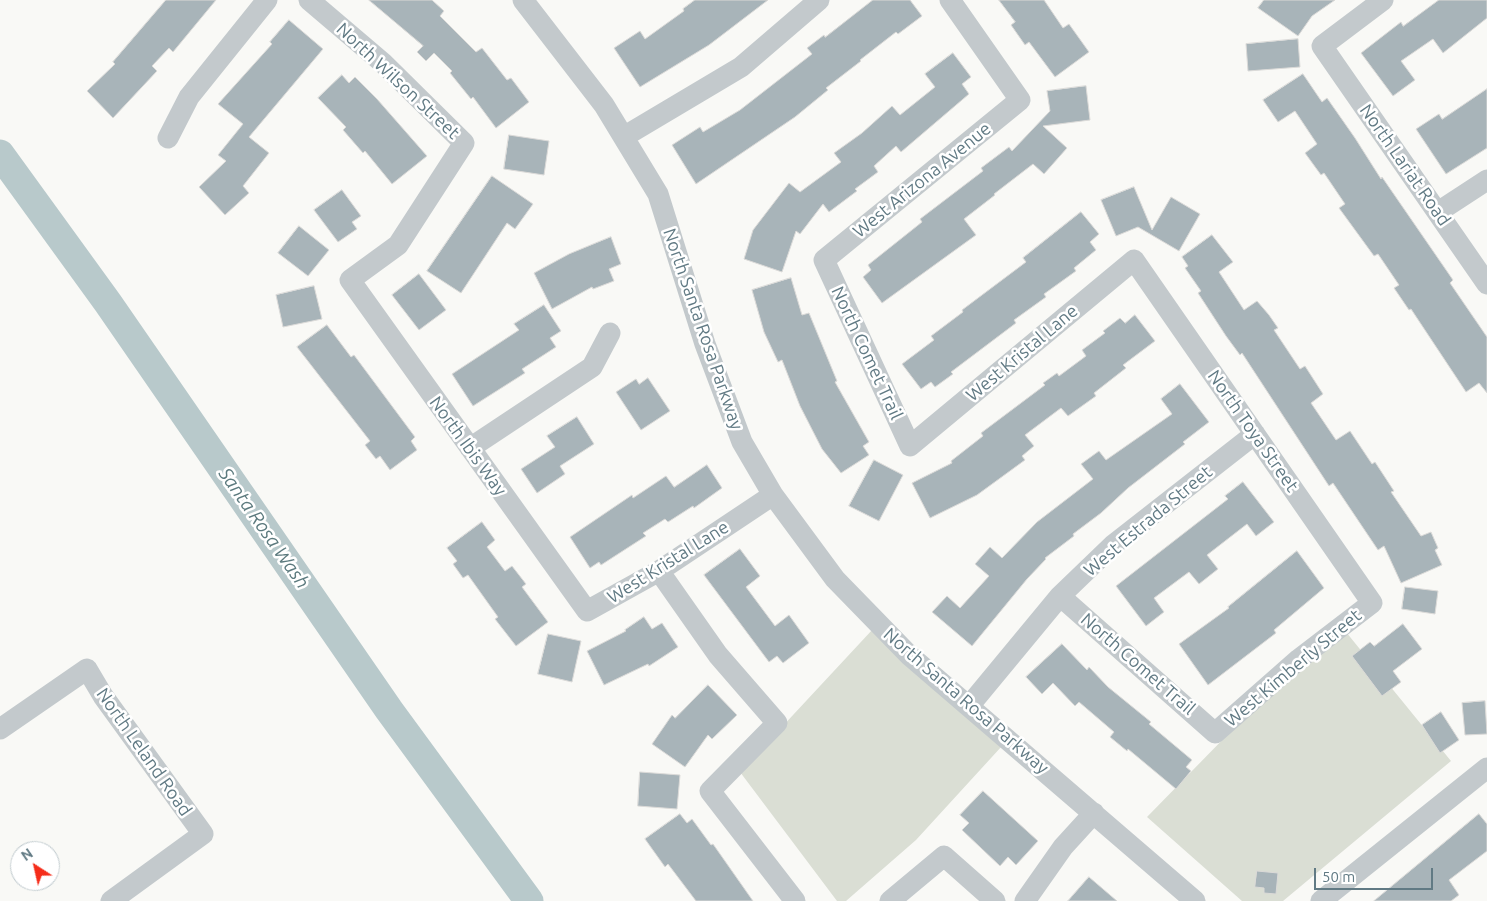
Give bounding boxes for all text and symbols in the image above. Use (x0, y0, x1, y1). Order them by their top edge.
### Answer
street label: North Wilson Street (332, 18, 464, 144)
street label: North Lariat Road (1355, 100, 1455, 230)
street label: West Arizona Avenue (849, 118, 995, 242)
street label: North Santa Rosa Parkway (658, 225, 748, 433)
street label: North Comet Trail (827, 283, 907, 423)
street label: West Kristal Lane (962, 300, 1082, 406)
street label: North Toya Street (1203, 366, 1303, 496)
street label: North Ibis Way (425, 392, 511, 500)
street label: West Estrada Street (1080, 461, 1216, 581)
water label: Santa Rosa Wash (214, 463, 314, 593)
street label: West Kristal Lane (603, 516, 733, 608)
street label: West Kimberly Street (1220, 605, 1366, 731)
street label: North Comet Trail (1076, 608, 1200, 720)
street label: North Santa Rosa Parkway (879, 623, 1053, 779)
street label: North Leland Road (92, 684, 196, 820)
north arrow (10, 841, 60, 891)
text: N (18, 845, 36, 864)
scale bar (1317, 858, 1436, 890)
text: 50 m (1322, 868, 1355, 885)

